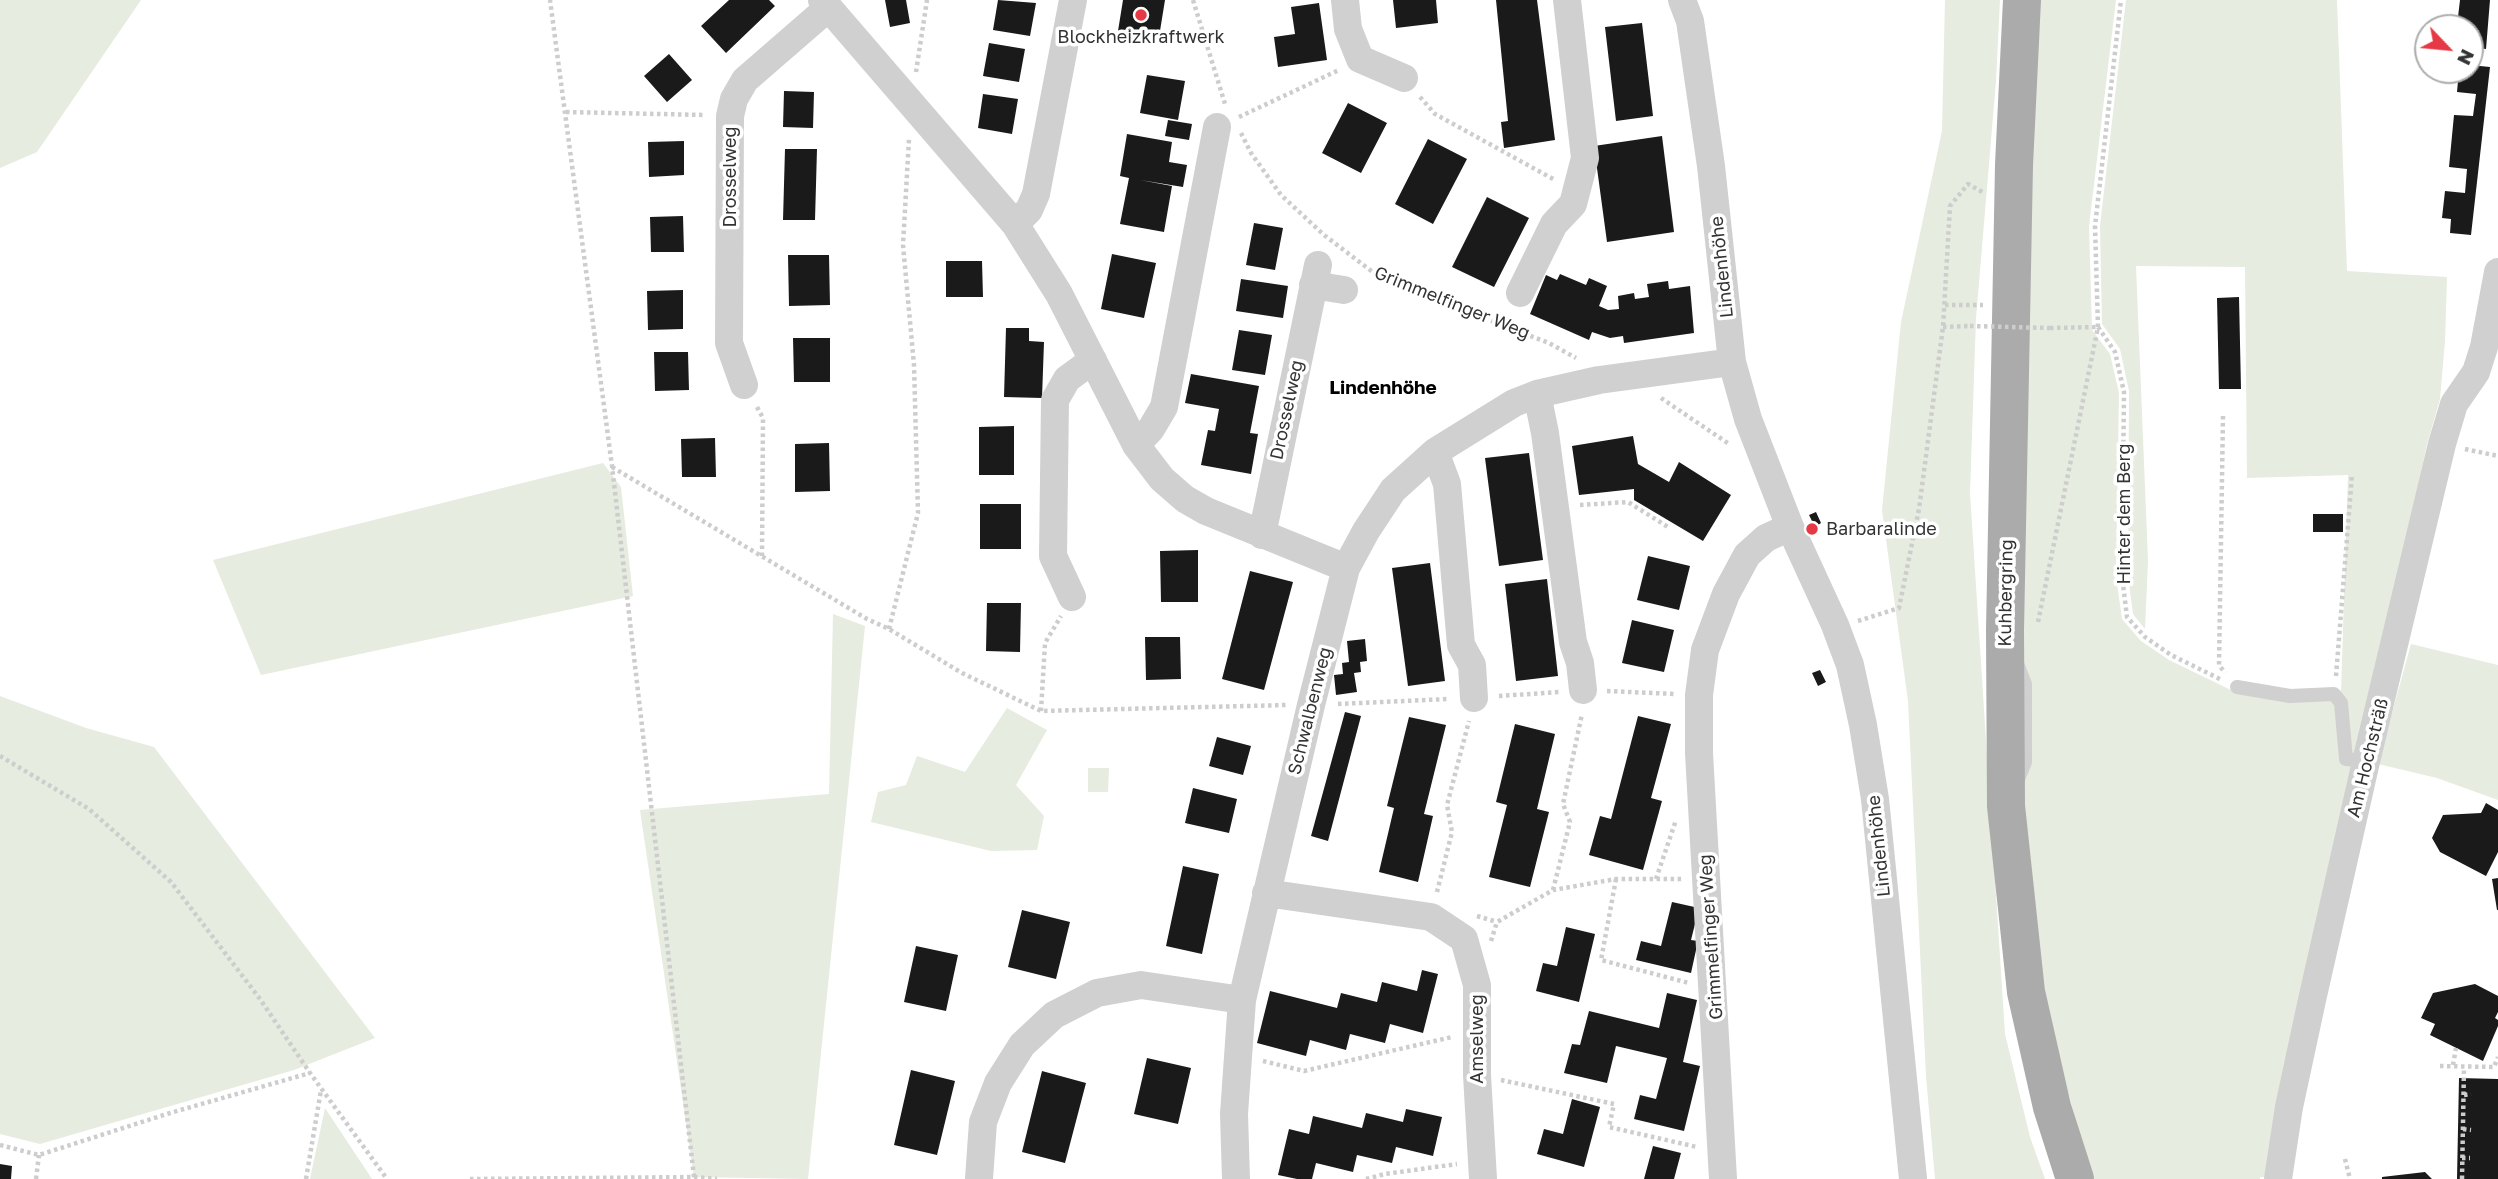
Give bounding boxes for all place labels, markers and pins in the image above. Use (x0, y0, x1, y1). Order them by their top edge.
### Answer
marker: Blockheizkraftwerk (1133, 7, 1149, 23)
place label: Blockheizkraftwerk (1057, 26, 1225, 48)
place label: Barbaralinde (1826, 518, 1937, 540)
marker: Barbaralinde (1804, 521, 1820, 537)

